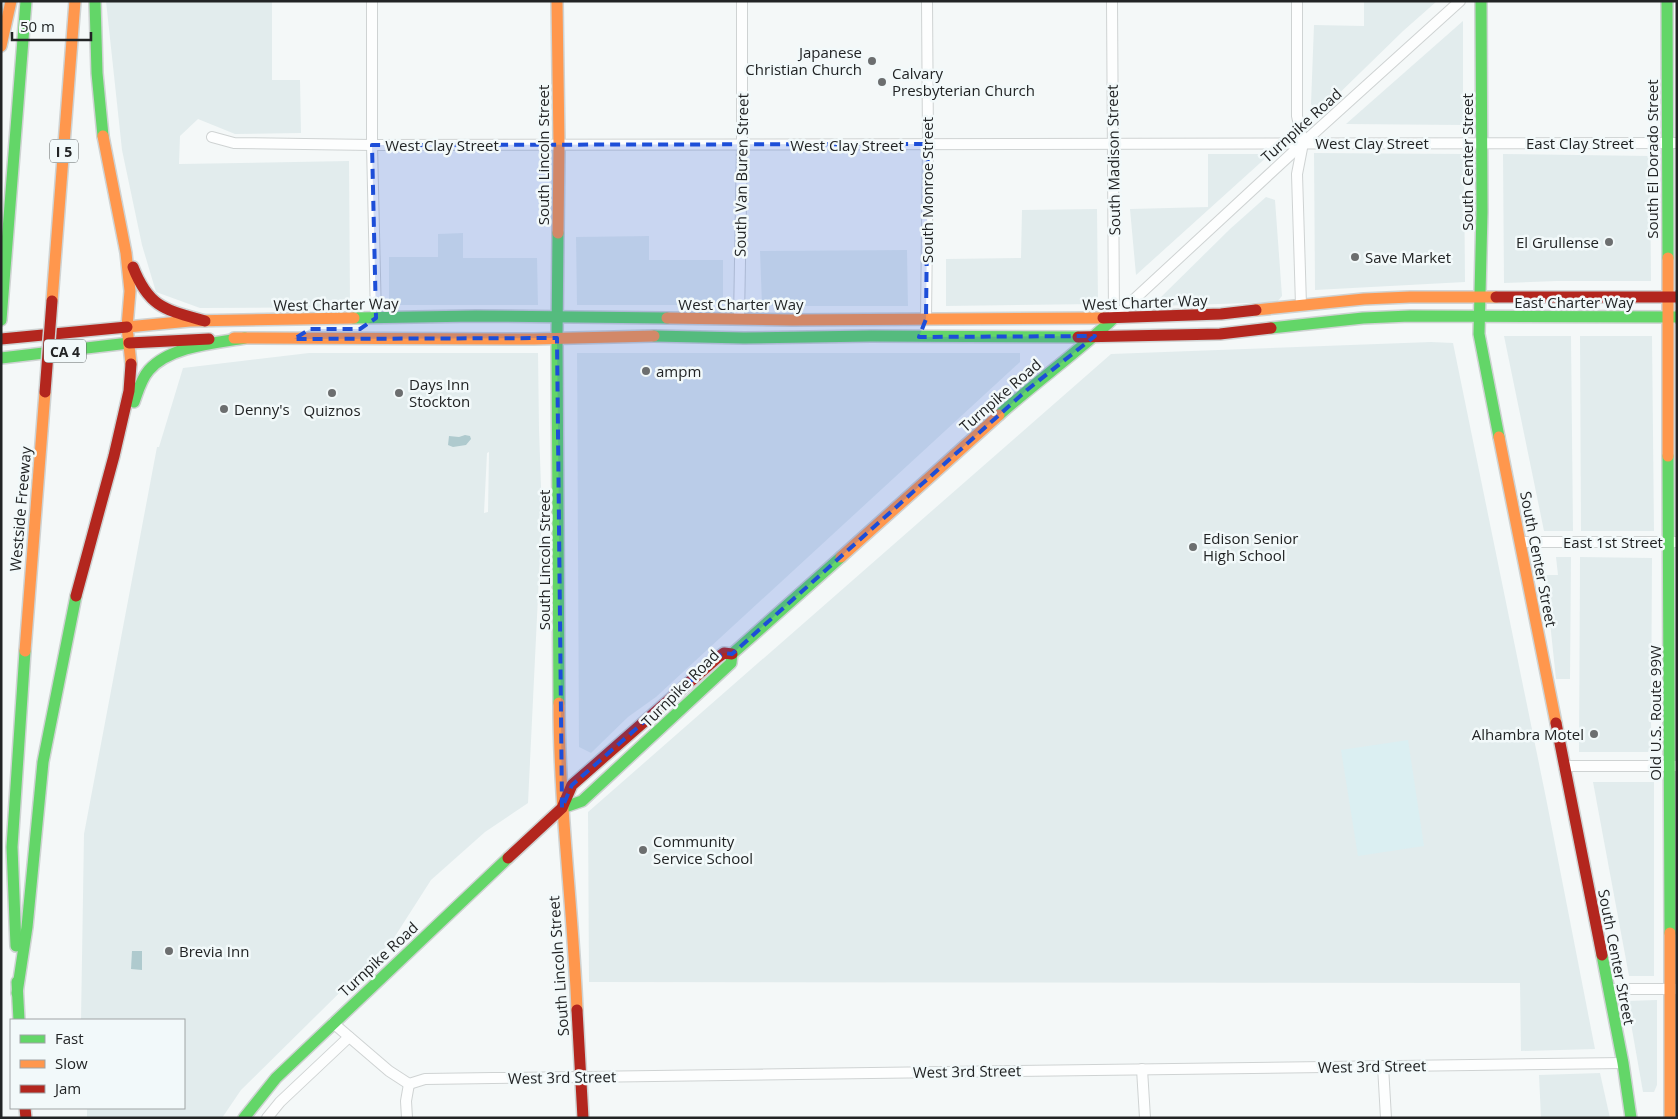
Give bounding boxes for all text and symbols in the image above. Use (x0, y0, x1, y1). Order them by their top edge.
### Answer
scale bar (12, 10, 91, 42)
text: 50 m (20, 16, 55, 36)
place label: Japanese Christian Church (745, 42, 862, 79)
marker: Japanese Christian Church (866, 55, 878, 67)
place label: Calvary Presbyterian Church (892, 63, 1035, 100)
marker: Calvary Presbyterian Church (876, 76, 888, 88)
street label: South El Dorado Street (1642, 79, 1662, 239)
street label: South Madison Street (1102, 84, 1124, 236)
street label: Turnpike Road (1257, 84, 1345, 166)
street label: South Lincoln Street (533, 85, 553, 225)
street label: South Van Buren Street (730, 93, 752, 257)
street label: South Center Street (1457, 93, 1477, 231)
street label: South Monroe Street (917, 117, 937, 263)
street label: West Clay Street (1315, 133, 1429, 153)
street label: East Clay Street (1526, 133, 1634, 153)
street label: West Clay Street (385, 135, 499, 155)
street label: West Clay Street (790, 135, 904, 155)
road number: I 5 (50, 140, 78, 162)
place label: El Grullense (1516, 232, 1599, 252)
marker: El Grullense (1603, 236, 1615, 248)
place label: Save Market (1365, 247, 1451, 267)
marker: Save Market (1349, 251, 1361, 263)
street label: West Charter Way (1082, 290, 1208, 314)
street label: East Charter Way (1514, 292, 1634, 312)
street label: West Charter Way (273, 293, 399, 315)
street label: West Charter Way (678, 294, 804, 314)
road number: CA 4 (44, 340, 86, 362)
street label: Turnpike Road (955, 354, 1045, 436)
place label: ampm (656, 361, 701, 381)
marker: ampm (640, 365, 652, 377)
place label: Days Inn Stockton (409, 374, 470, 411)
marker: Quiznos (326, 387, 338, 399)
marker: Days Inn Stockton (393, 387, 405, 399)
place label: Denny's (234, 399, 290, 419)
place label: Quiznos (303, 400, 361, 420)
marker: Denny's (218, 403, 230, 415)
street label: Westside Freeway (5, 445, 35, 572)
street label: South Lincoln Street (534, 490, 554, 630)
street label: South Center Street (1516, 490, 1562, 628)
place label: Edison Senior High School (1203, 528, 1298, 565)
street label: East 1st Street (1563, 532, 1663, 552)
marker: Edison Senior High School (1187, 541, 1199, 553)
street label: Turnpike Road (637, 645, 723, 731)
street label: Old U.S. Route 99W (1645, 645, 1665, 781)
place label: Alhambra Motel (1472, 724, 1584, 744)
marker: Alhambra Motel (1588, 728, 1600, 740)
place label: Community Service School (653, 831, 753, 868)
marker: Community Service School (637, 844, 649, 856)
street label: South Center Street (1594, 888, 1640, 1026)
street label: South Lincoln Street (543, 895, 573, 1037)
street label: Turnpike Road (334, 917, 422, 1001)
place label: Brevia Inn (179, 941, 249, 961)
marker: Brevia Inn (163, 945, 175, 957)
legend (10, 1019, 185, 1109)
text: Fast (55, 1028, 84, 1048)
text: Slow (55, 1053, 88, 1073)
street label: West 3rd Street (1318, 1055, 1426, 1077)
street label: West 3rd Street (913, 1060, 1021, 1082)
street label: West 3rd Street (508, 1066, 616, 1088)
text: Jam (53, 1078, 81, 1098)

